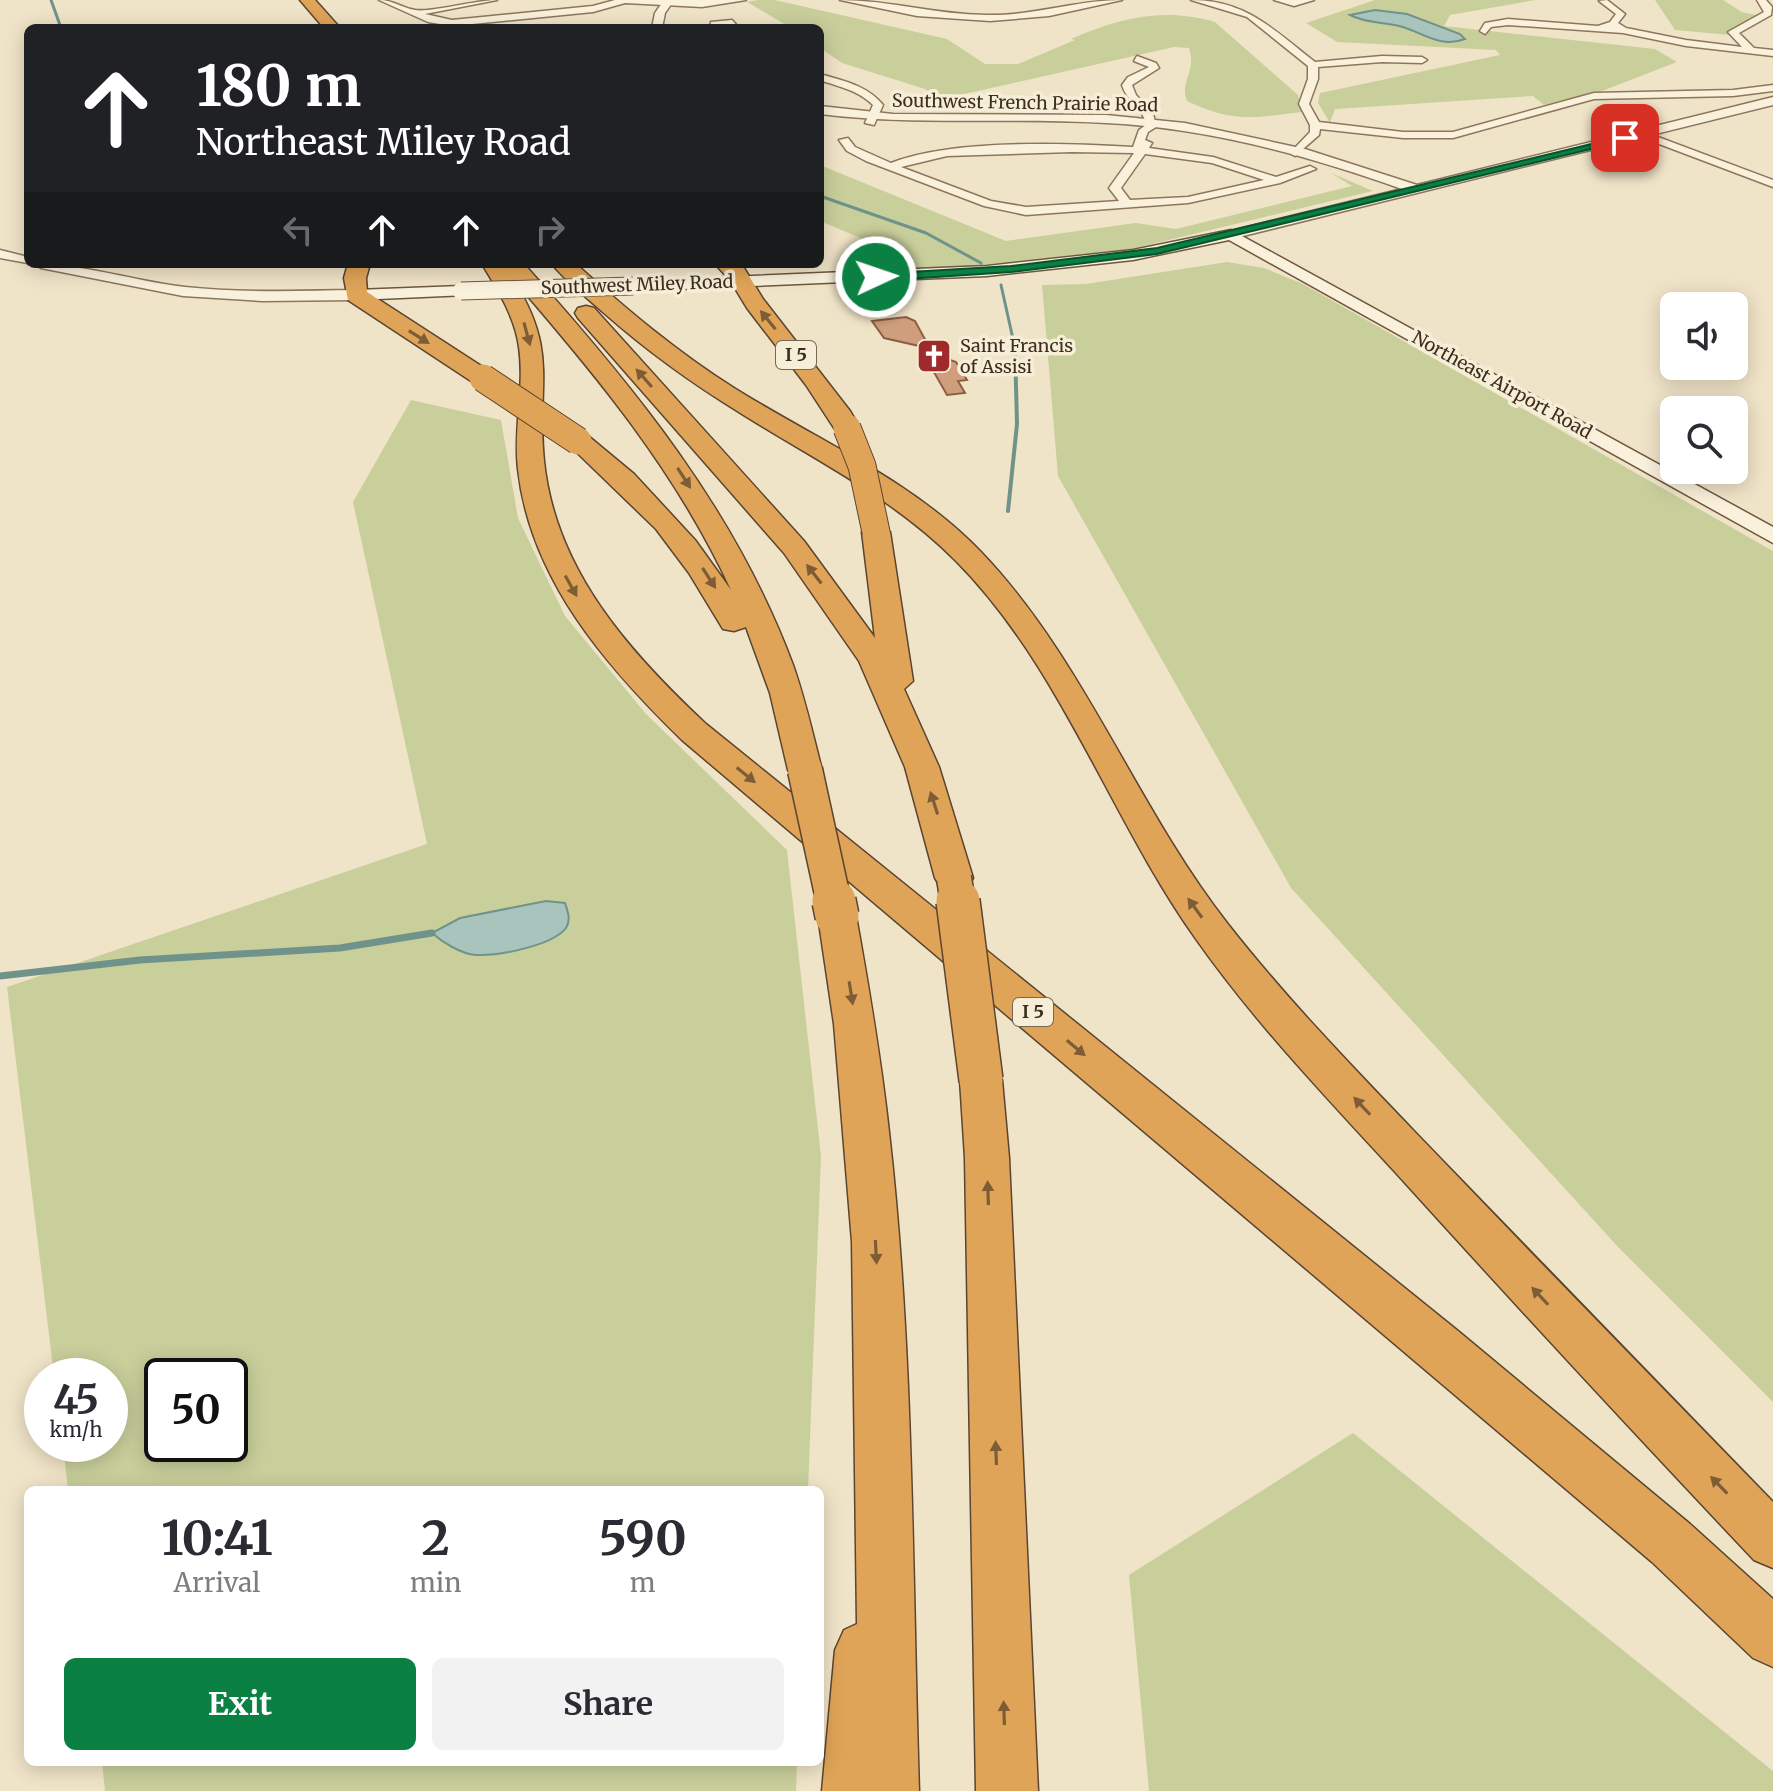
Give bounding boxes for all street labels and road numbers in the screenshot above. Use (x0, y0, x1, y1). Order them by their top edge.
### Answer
street label: Southwest French Prairie Road (892, 89, 1159, 116)
street label: Southwest Miley Road (540, 270, 734, 299)
street label: Northeast Airport Road (1408, 326, 1596, 444)
road number: I 5 (776, 341, 816, 369)
road number: I 5 (1013, 998, 1053, 1026)

